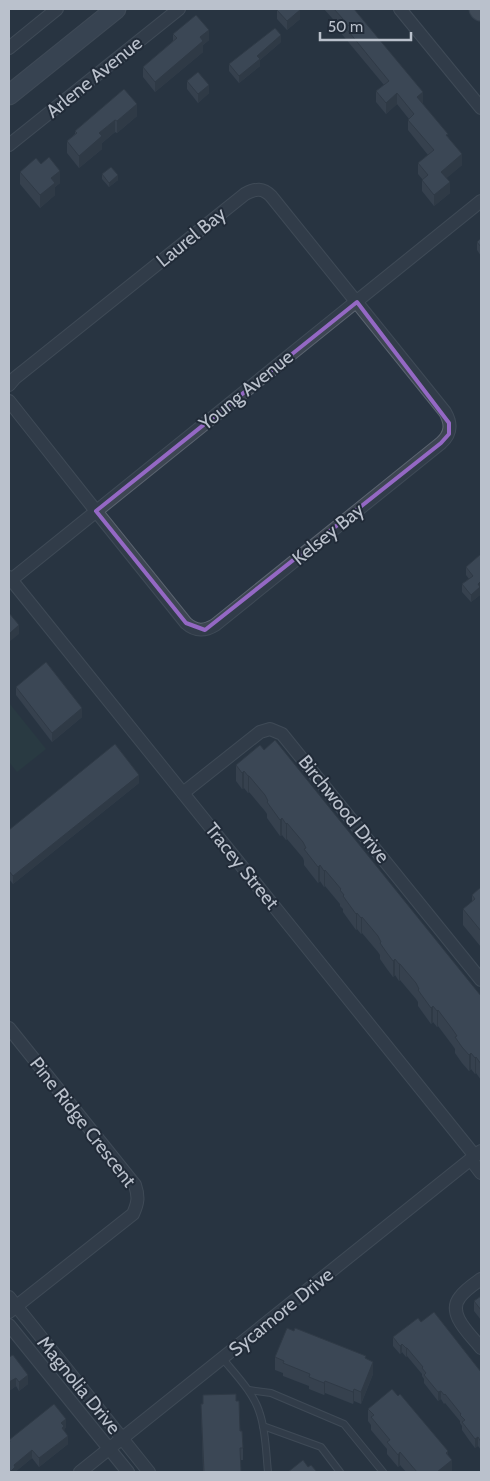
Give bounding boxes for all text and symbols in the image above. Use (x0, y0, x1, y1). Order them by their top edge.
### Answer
scale bar (320, 10, 411, 42)
text: 50 m (328, 18, 363, 36)
street label: Arlene Avenue (41, 31, 147, 123)
street label: Laurel Bay (152, 202, 231, 272)
street label: Young Avenue (194, 345, 298, 435)
street label: Kelsey Bay (288, 498, 369, 570)
street label: Birchwood Drive (294, 751, 395, 868)
street label: Tracey Street (200, 818, 284, 914)
street label: Pine Ridge Crescent (25, 1052, 141, 1192)
street label: Sycamore Drive (224, 1263, 338, 1361)
street label: Magnolia Drive (32, 1331, 126, 1439)

